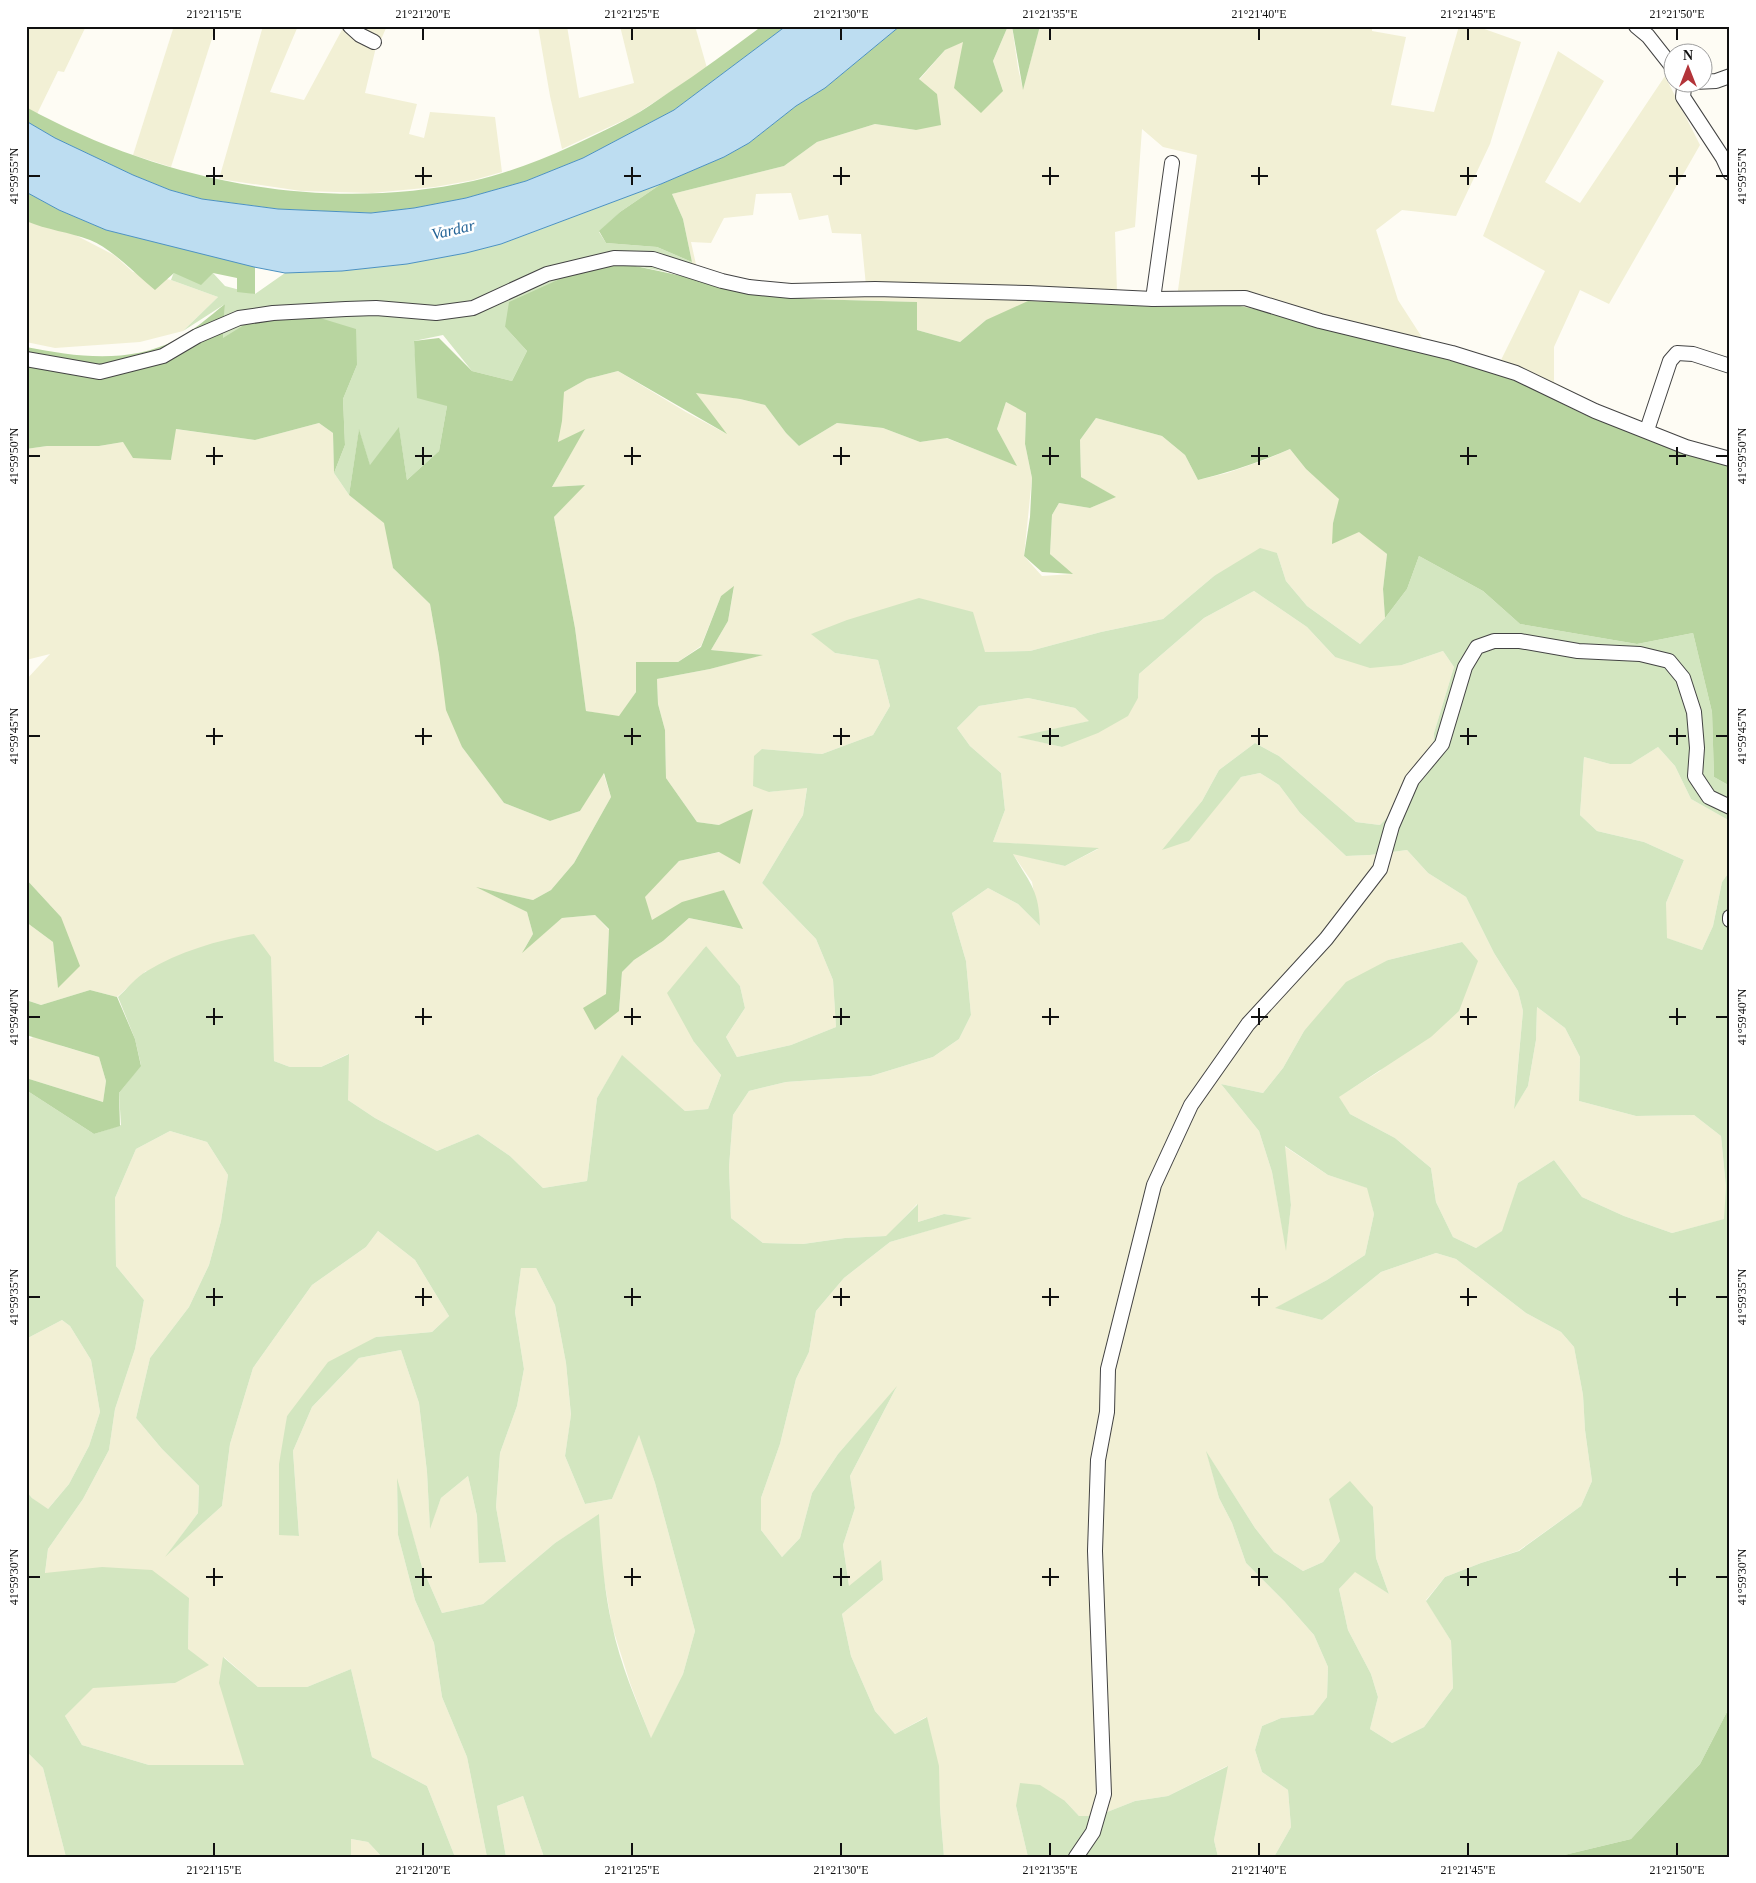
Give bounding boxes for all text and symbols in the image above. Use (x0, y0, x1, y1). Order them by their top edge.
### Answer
text: 21°21'15"E (186, 7, 242, 21)
text: 21°21'20"E (395, 7, 451, 21)
text: 21°21'25"E (604, 7, 660, 21)
text: 21°21'30"E (813, 7, 869, 21)
text: 21°21'35"E (1022, 7, 1078, 21)
text: 21°21'40"E (1231, 7, 1287, 21)
text: 21°21'45"E (1440, 7, 1496, 21)
text: 21°21'50"E (1649, 7, 1705, 21)
north arrow (1664, 42, 1714, 92)
text: N (1683, 48, 1693, 63)
text: 41°59'55"N (7, 147, 21, 204)
text: 41°59'55"N (1735, 147, 1749, 204)
water label: Vardar (430, 216, 477, 243)
text: 41°59'50"N (7, 427, 21, 484)
text: 41°59'50"N (1735, 427, 1749, 484)
text: 41°59'45"N (7, 707, 21, 764)
text: 41°59'45"N (1735, 707, 1749, 764)
text: 41°59'40"N (7, 988, 21, 1045)
text: 41°59'40"N (1735, 988, 1749, 1045)
text: 41°59'35"N (7, 1268, 21, 1325)
text: 41°59'35"N (1735, 1268, 1749, 1325)
text: 41°59'30"N (7, 1548, 21, 1605)
text: 41°59'30"N (1735, 1548, 1749, 1605)
text: 21°21'15"E (186, 1863, 242, 1877)
text: 21°21'20"E (395, 1863, 451, 1877)
text: 21°21'25"E (604, 1863, 660, 1877)
text: 21°21'30"E (813, 1863, 869, 1877)
text: 21°21'35"E (1022, 1863, 1078, 1877)
text: 21°21'40"E (1231, 1863, 1287, 1877)
text: 21°21'45"E (1440, 1863, 1496, 1877)
text: 21°21'50"E (1649, 1863, 1705, 1877)

